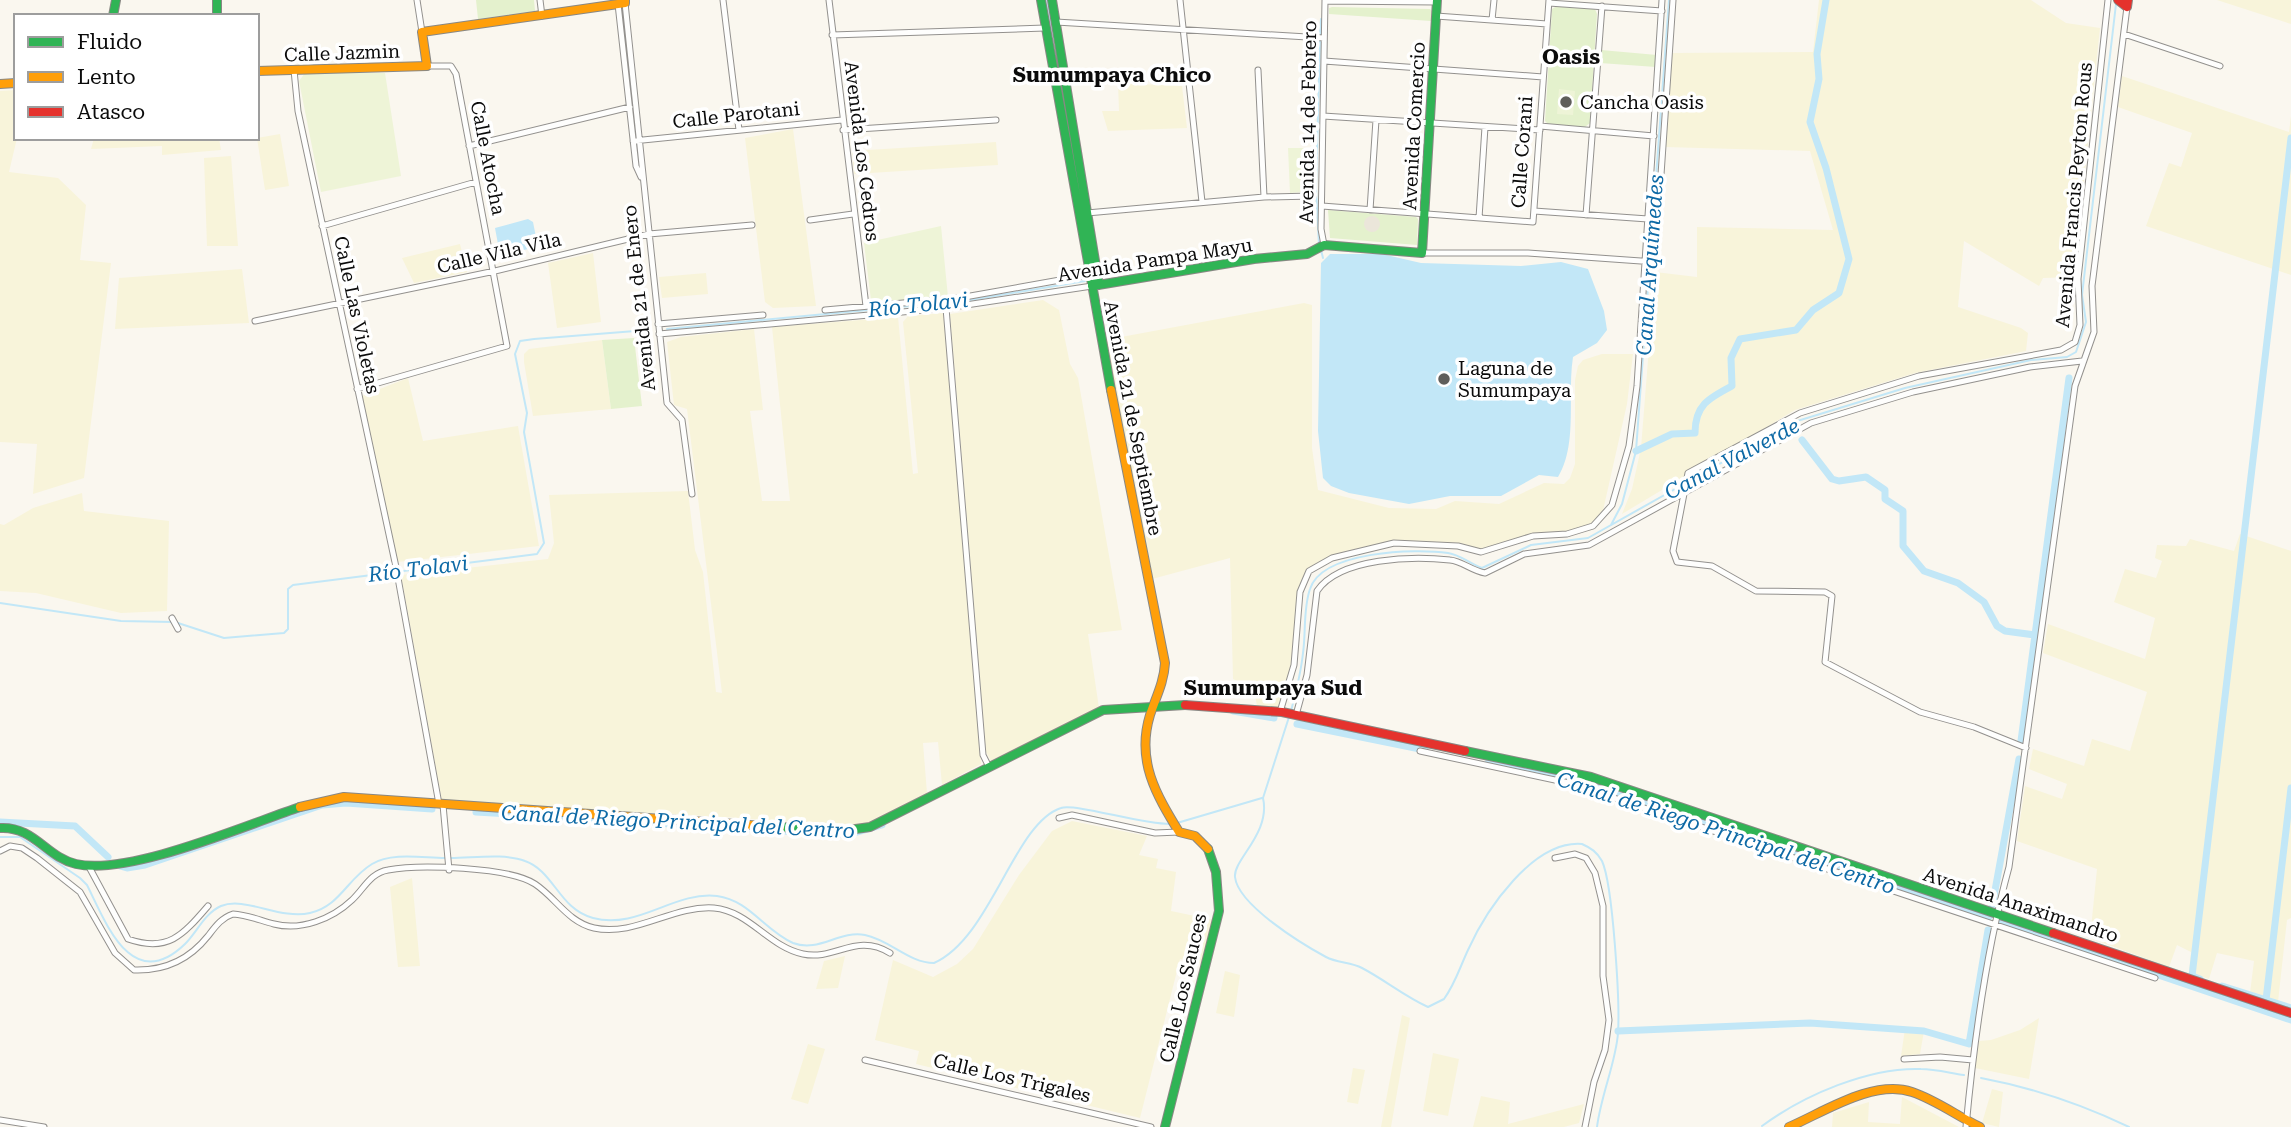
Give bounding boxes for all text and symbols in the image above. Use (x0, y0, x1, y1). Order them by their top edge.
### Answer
legend (14, 14, 259, 140)
street label: Avenida 14 de Febrero (1295, 20, 1321, 224)
text: Fluido (77, 30, 142, 54)
street label: Calle Jazmin (284, 39, 400, 67)
street label: Avenida Comercio (1398, 41, 1430, 211)
district label: Oasis (1542, 45, 1600, 69)
street label: Avenida Los Cedros (840, 60, 884, 242)
street label: Avenida Francis Peyton Rous (2051, 61, 2097, 329)
district label: Sumumpaya Chico (1013, 63, 1211, 87)
text: Lento (77, 65, 136, 89)
place label: Cancha Oasis (1580, 91, 1704, 114)
marker: Cancha Oasis (1558, 94, 1574, 110)
street label: Calle Corani (1507, 95, 1537, 209)
street label: Calle Parotani (671, 97, 801, 133)
street label: Calle Atocha (466, 99, 510, 218)
text: Atasco (77, 100, 145, 124)
water label: Canal Arquímedes (1632, 174, 1668, 356)
street label: Avenida 21 de Enero (618, 204, 660, 392)
street label: Calle Vila Vila (435, 227, 564, 278)
street label: Avenida Pampa Mayu (1056, 233, 1254, 287)
street label: Calle Las Violetas (329, 234, 385, 396)
water label: Río Tolavi (866, 288, 969, 322)
street label: Avenida 21 de Septiembre (1099, 299, 1167, 537)
place label: Laguna de Sumumpaya (1458, 357, 1572, 402)
marker: Laguna de Sumumpaya (1436, 371, 1452, 387)
water label: Canal Valverde (1661, 413, 1803, 505)
water label: Río Tolavi (366, 551, 469, 587)
district label: Sumumpaya Sud (1184, 676, 1362, 700)
water label: Canal de Riego Principal del Centro (1554, 767, 1898, 899)
water label: Canal de Riego Principal del Centro (501, 801, 855, 843)
street label: Avenida Anaximandro (1921, 863, 2121, 947)
street label: Calle Los Sauces (1155, 911, 1211, 1065)
street label: Calle Los Trigales (931, 1049, 1093, 1107)

